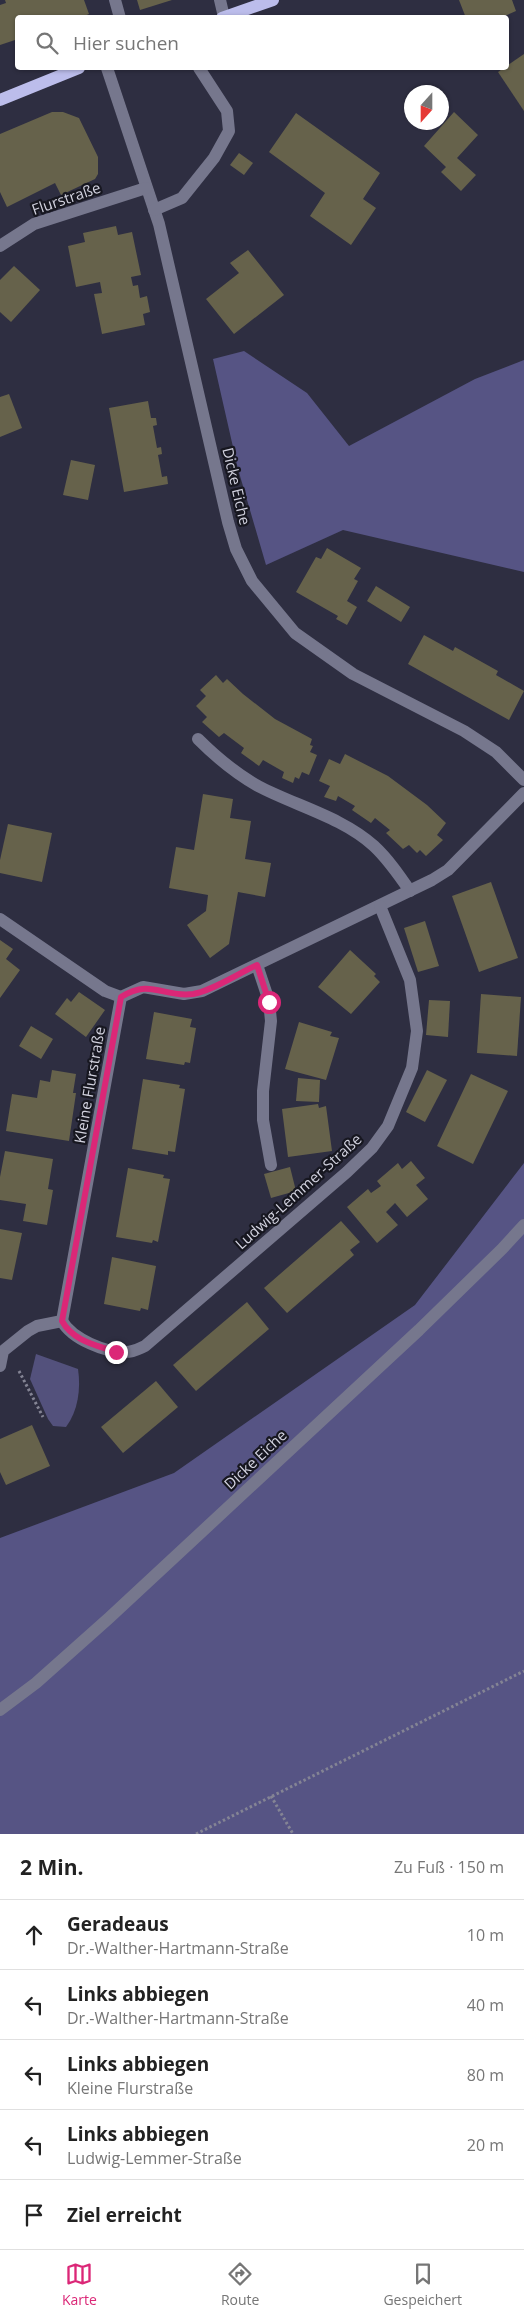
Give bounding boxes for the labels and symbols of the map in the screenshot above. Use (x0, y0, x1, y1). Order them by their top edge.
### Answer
north arrow (404, 85, 449, 130)
street label: Flurstraße (29, 177, 103, 219)
street label: Dicke Eiche (218, 445, 256, 527)
route start (258, 991, 281, 1014)
street label: Kleine Flurstraße (69, 1025, 109, 1145)
street label: Ludwig-Lemmer-Straße (230, 1129, 366, 1253)
route end (105, 1341, 128, 1364)
street label: Dicke Eiche (219, 1425, 291, 1493)

